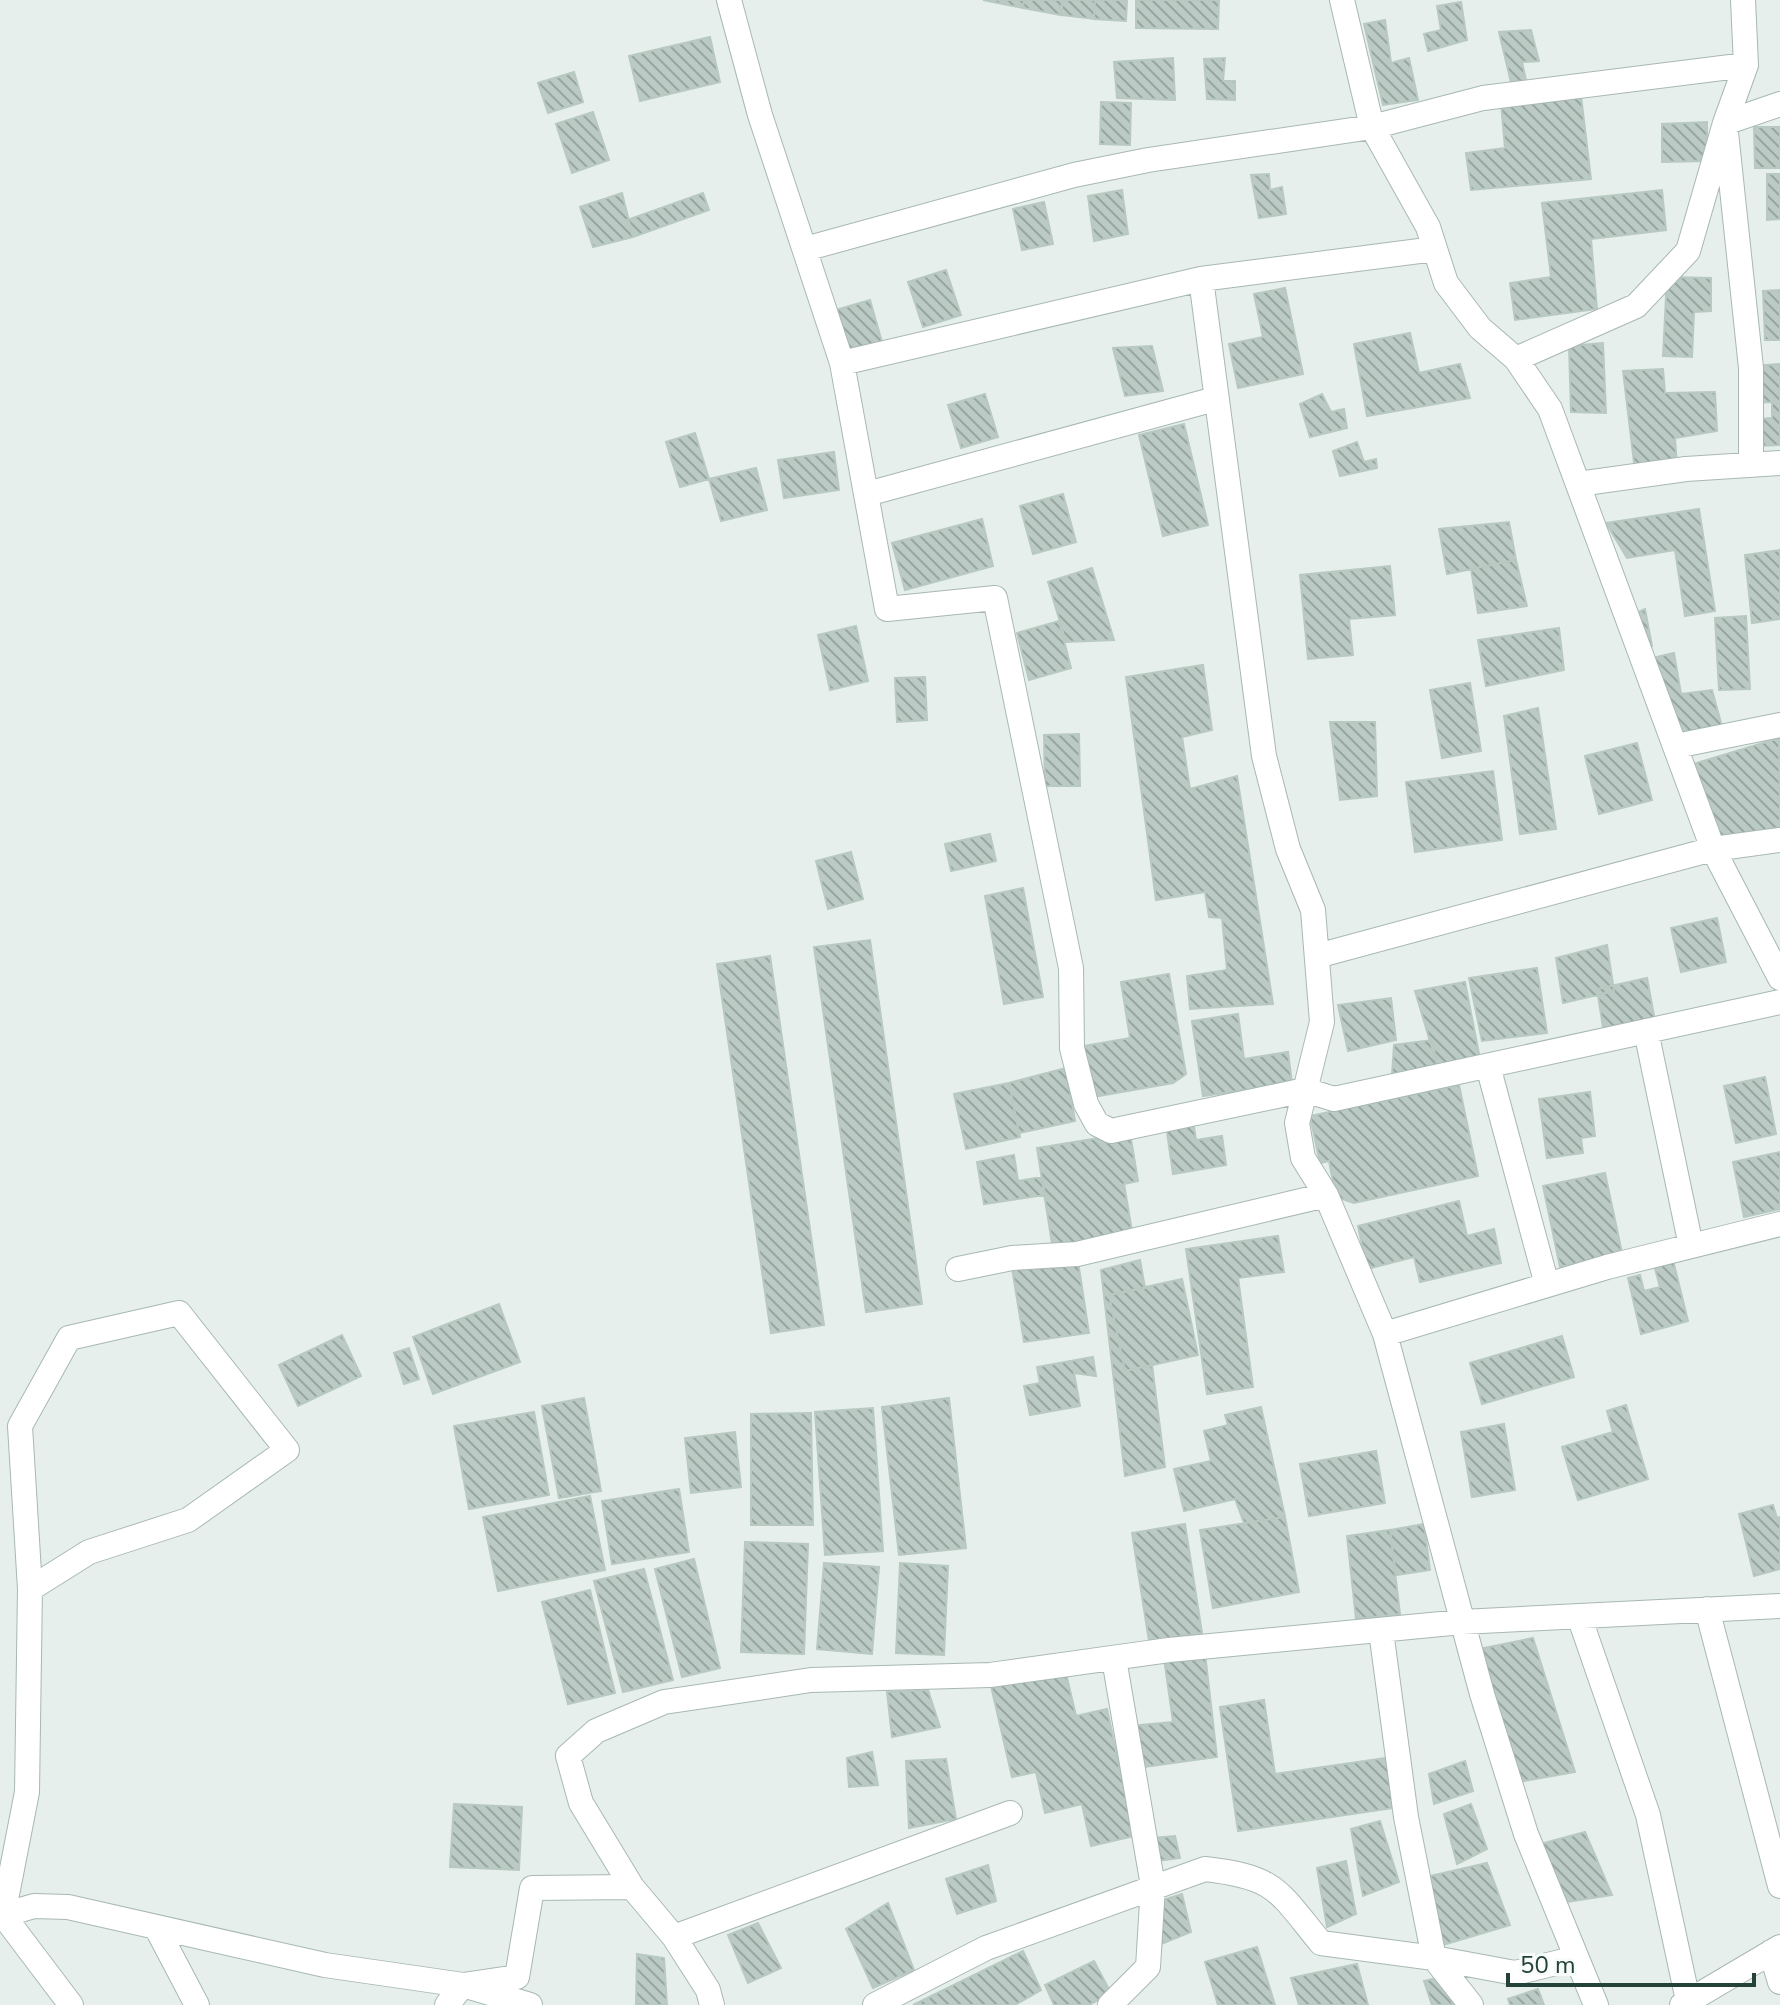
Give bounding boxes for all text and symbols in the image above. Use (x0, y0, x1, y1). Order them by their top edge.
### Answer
scale bar (1508, 1937, 1754, 1987)
text: 50 m (1520, 1949, 1576, 1981)

